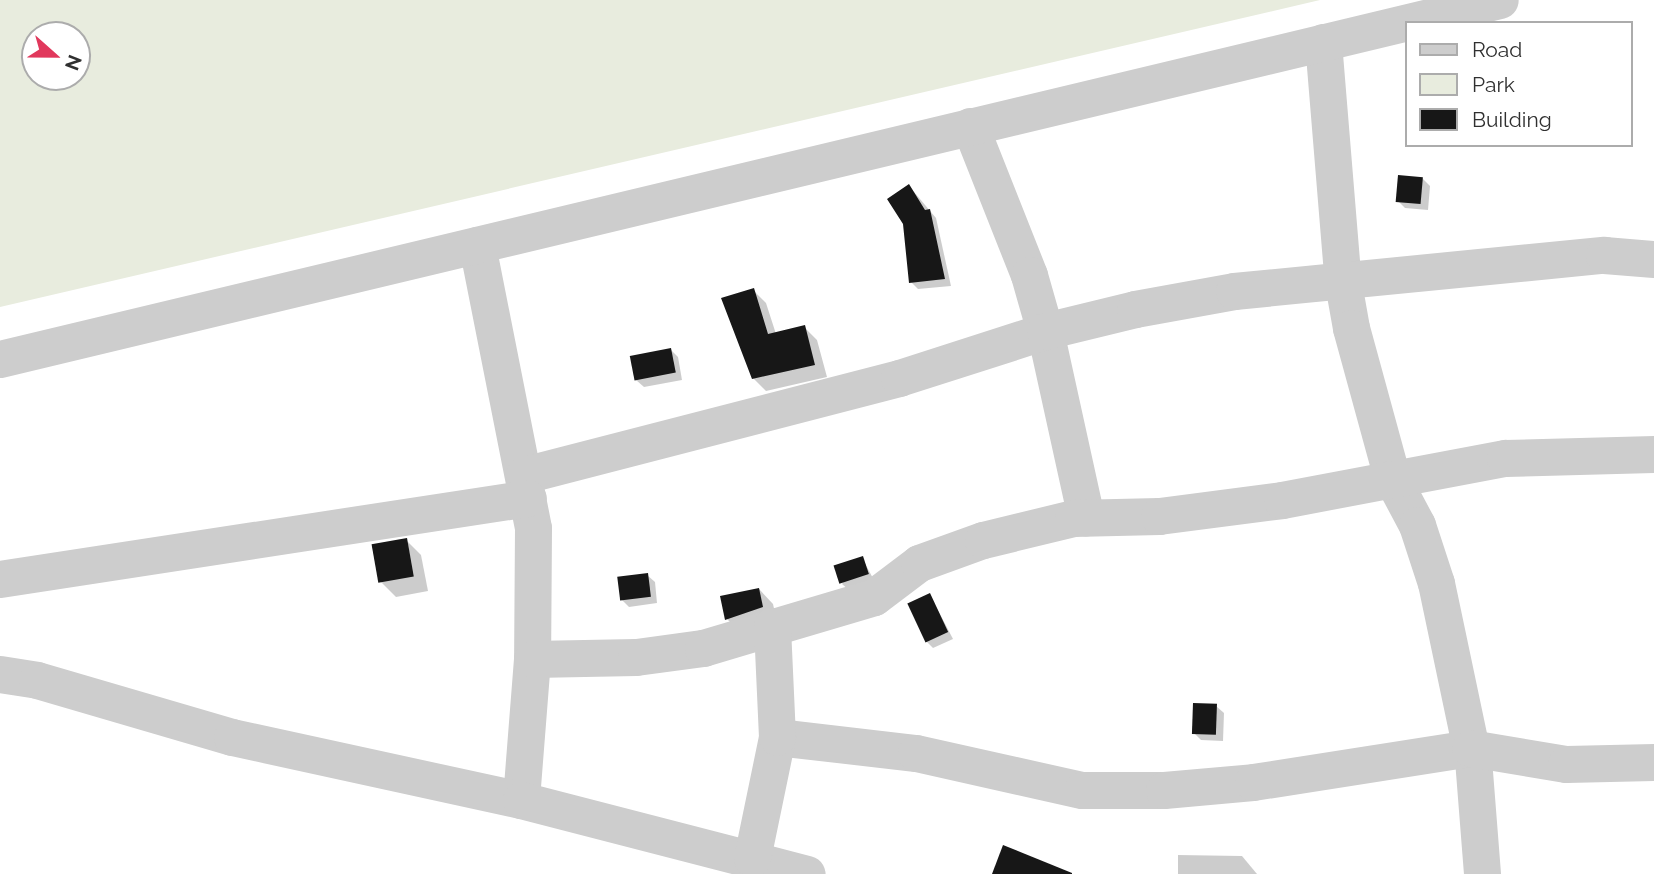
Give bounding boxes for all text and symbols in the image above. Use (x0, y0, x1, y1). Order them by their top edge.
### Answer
north arrow (21, 21, 91, 91)
legend (1406, 21, 1633, 147)
text: Road (1472, 37, 1522, 62)
text: N (61, 52, 87, 74)
text: Park (1472, 72, 1515, 97)
text: Building (1472, 107, 1552, 132)

